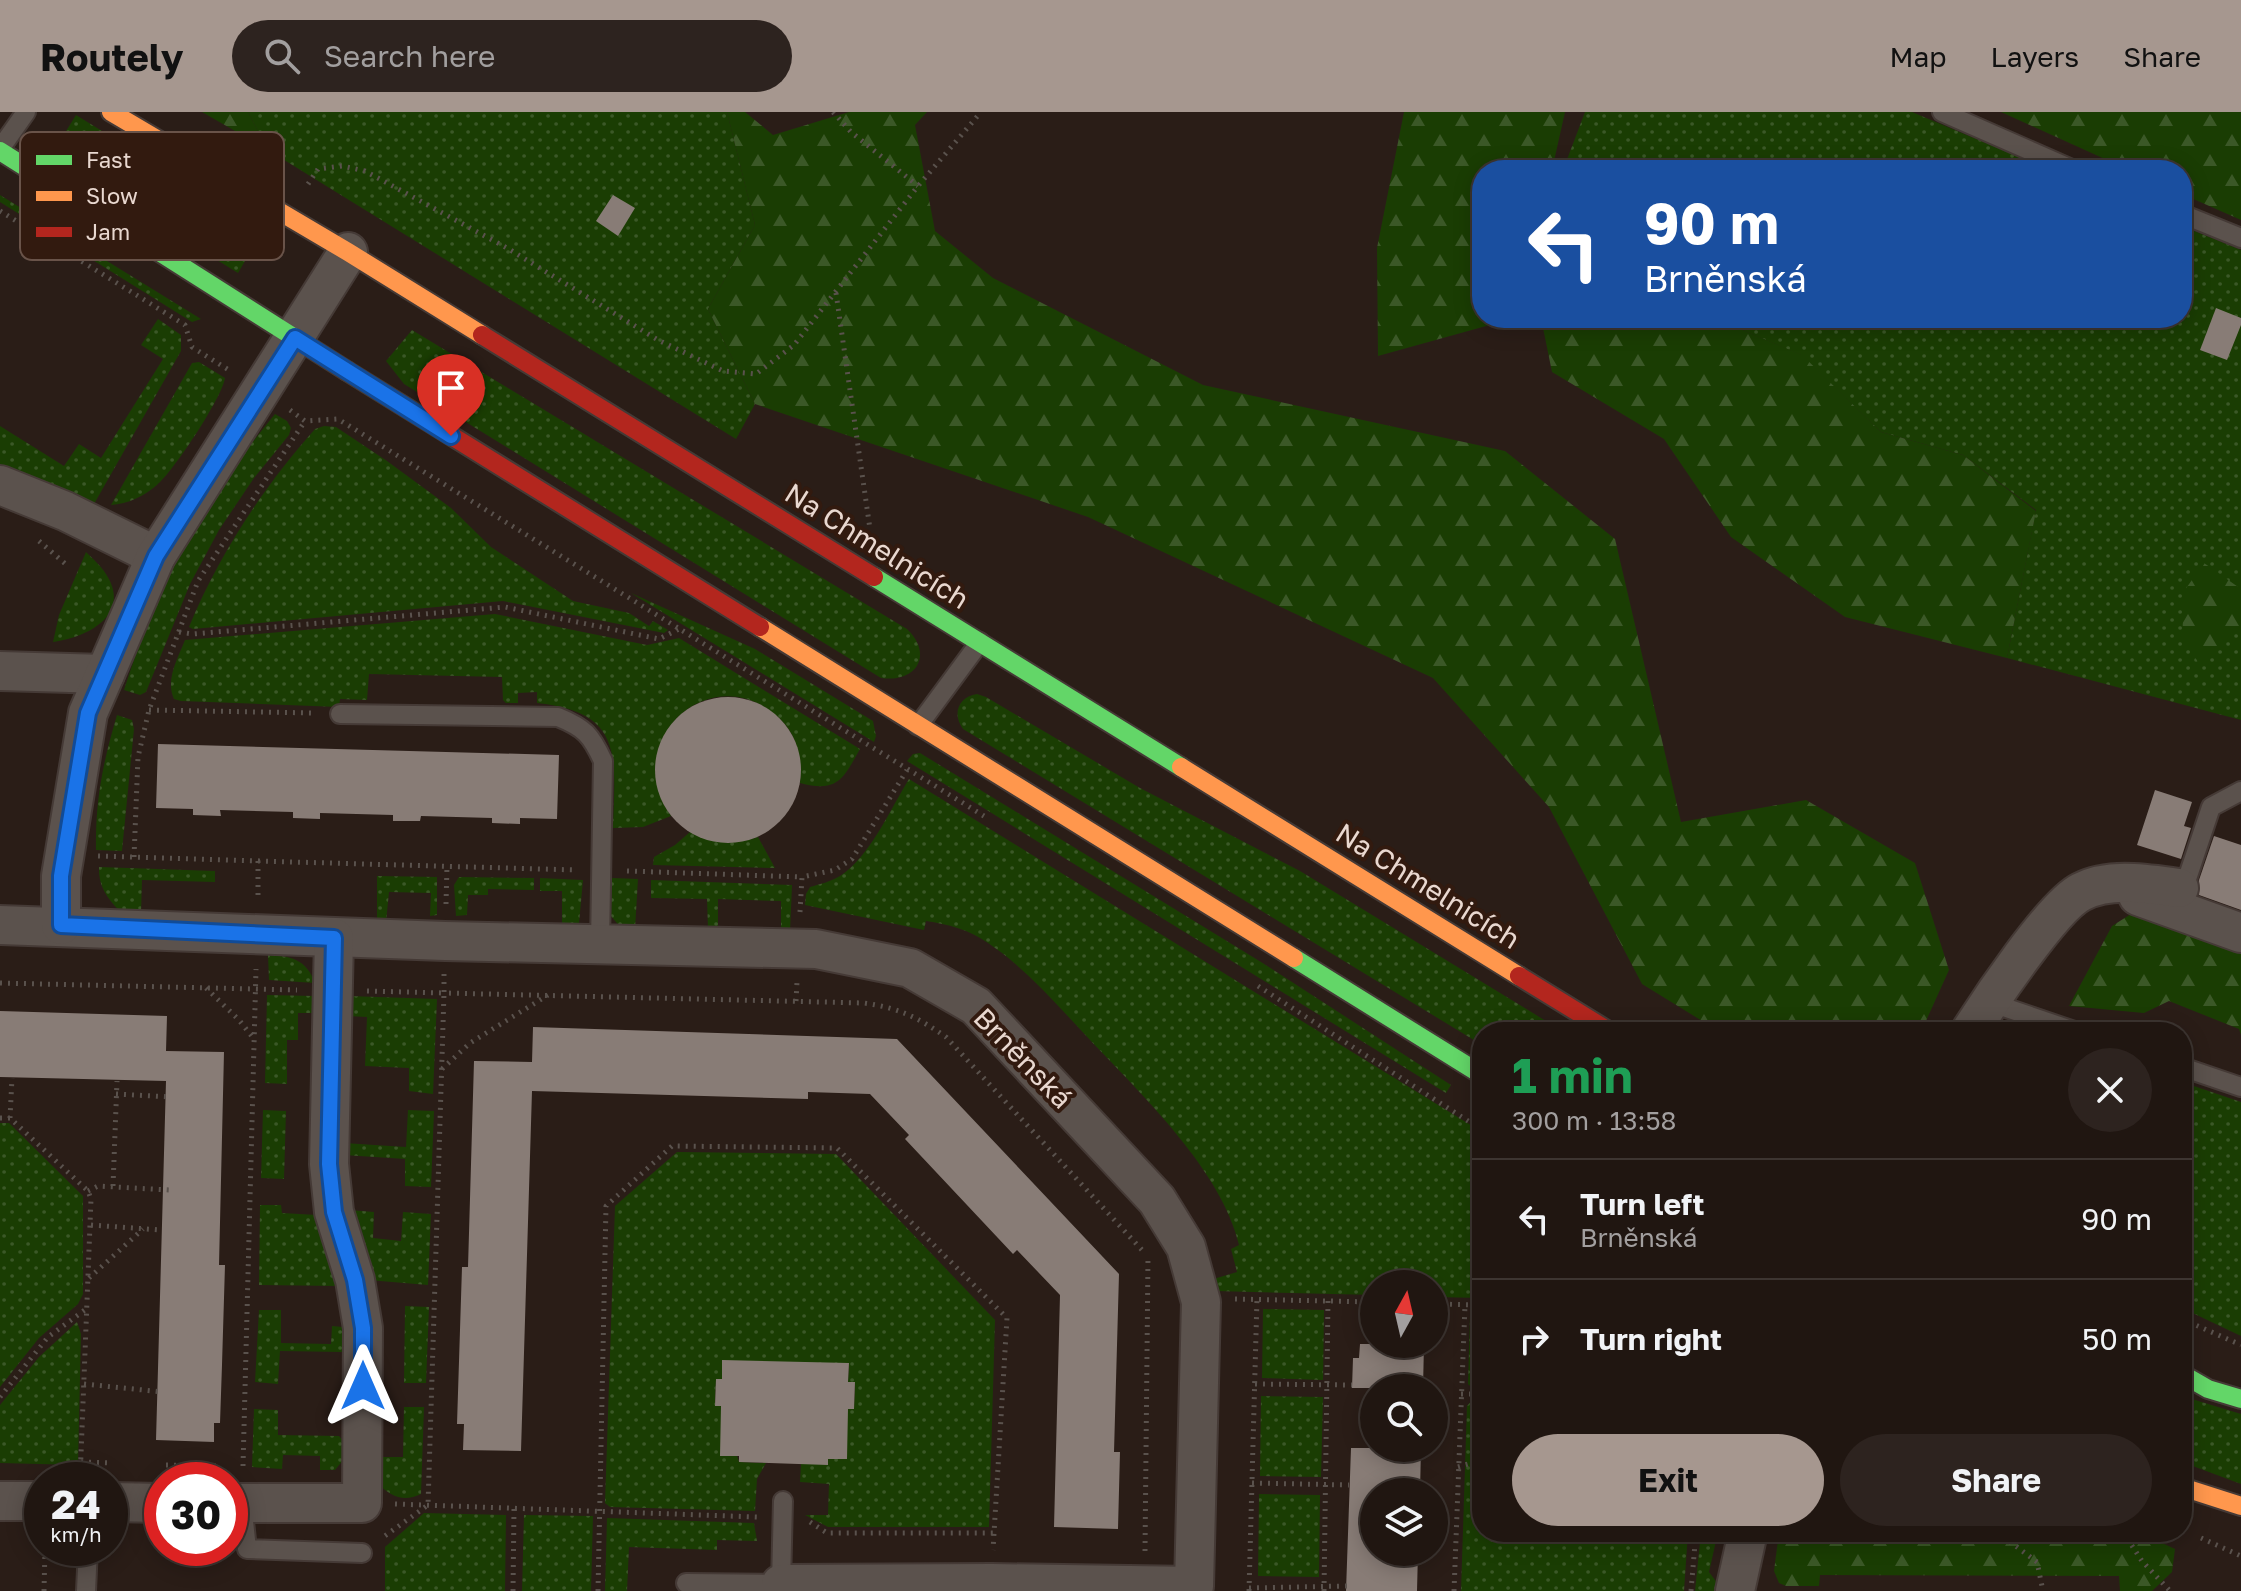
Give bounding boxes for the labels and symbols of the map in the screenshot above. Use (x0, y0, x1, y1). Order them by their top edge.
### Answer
legend (20, 132, 284, 260)
text: Fast (86, 146, 132, 173)
text: Slow (86, 182, 138, 209)
text: Jam (86, 218, 130, 245)
pin (417, 354, 485, 436)
street label: Na Chmelnicích (779, 476, 975, 615)
street label: Na Chmelnicích (1330, 816, 1526, 955)
street label: Brněnská (968, 1001, 1079, 1115)
north arrow (1360, 1270, 1448, 1358)
position arrow (321, 1344, 405, 1428)
speed limit sign: 30 (144, 1462, 248, 1566)

